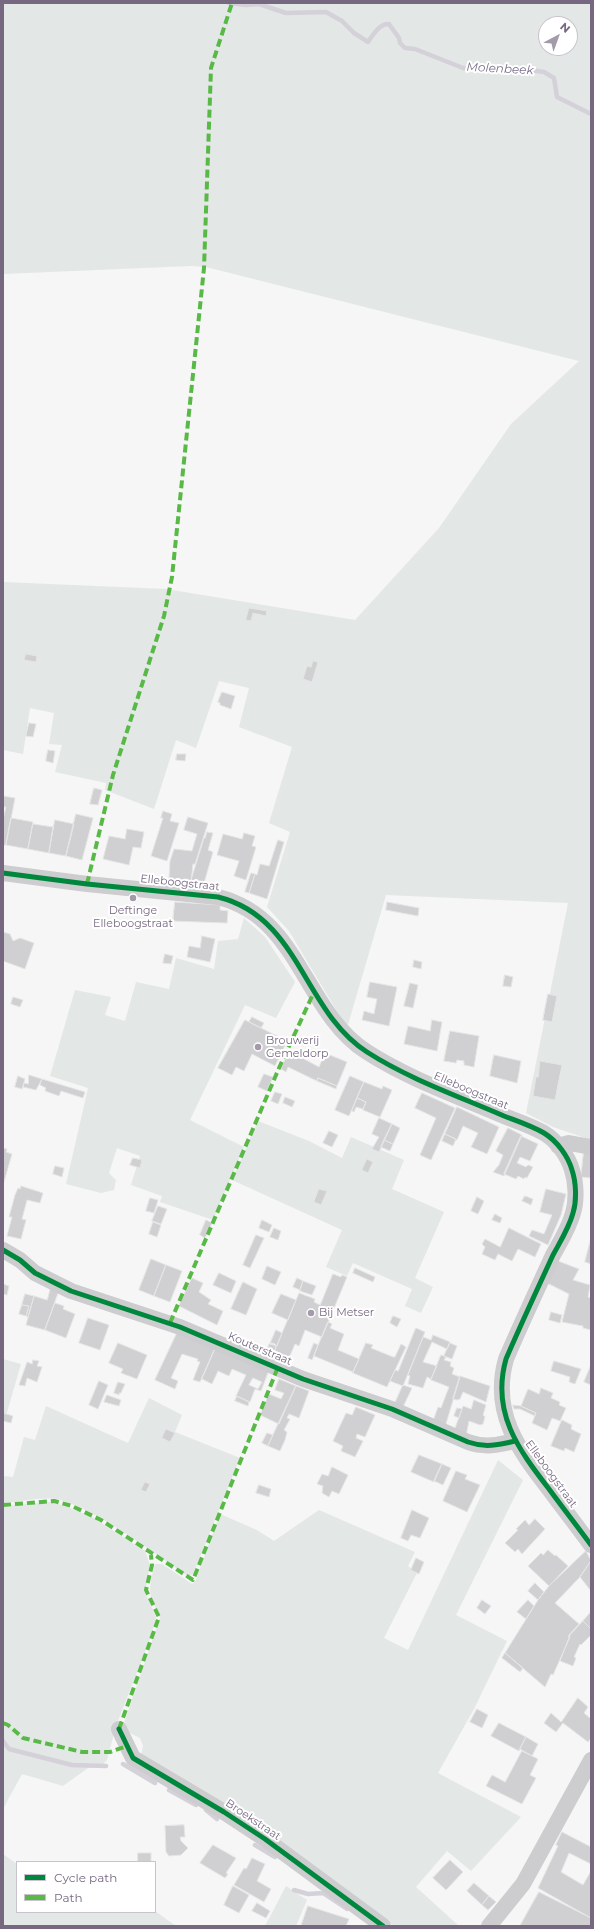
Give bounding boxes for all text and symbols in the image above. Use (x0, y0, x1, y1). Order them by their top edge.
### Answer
north arrow (538, 16, 578, 56)
text: N (557, 19, 573, 36)
water label: Molenbeek (466, 60, 534, 78)
street label: Elleboogstraat (140, 872, 220, 894)
marker: Deftinge Elleboogstraat (128, 893, 138, 903)
place label: Deftinge Elleboogstraat (93, 904, 173, 930)
place label: Brouwerij Gemeldorp (266, 1034, 329, 1060)
marker: Brouwerij Gemeldorp (253, 1042, 263, 1052)
street label: Elleboogstraat (432, 1069, 510, 1113)
place label: Bij Metser (319, 1306, 374, 1320)
marker: Bij Metser (306, 1308, 316, 1318)
street label: Kouterstraat (226, 1330, 294, 1368)
street label: Elleboogstraat (522, 1438, 580, 1510)
street label: Broekstraat (223, 1797, 283, 1843)
legend (16, 1861, 156, 1913)
text: Cycle path (54, 1870, 117, 1885)
text: Path (54, 1890, 83, 1905)

